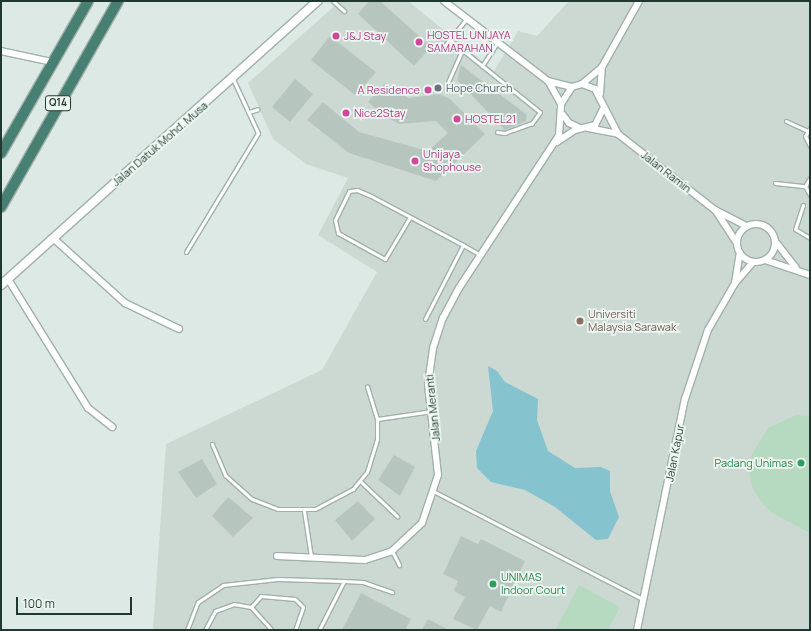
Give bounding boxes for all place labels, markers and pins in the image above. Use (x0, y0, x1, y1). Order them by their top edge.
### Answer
place label: J&J Stay (344, 29, 386, 43)
place label: HOSTEL UNIJAYA SAMARAHAN (427, 29, 511, 55)
marker: J&J Stay (331, 31, 341, 41)
marker: HOSTEL UNIJAYA SAMARAHAN (414, 37, 424, 47)
place label: Hope Church (446, 81, 513, 95)
place label: A Residence (357, 83, 420, 97)
marker: Hope Church (433, 83, 443, 93)
marker: A Residence (423, 85, 433, 95)
place label: Nice2Stay (354, 106, 405, 120)
marker: Nice2Stay (341, 108, 351, 118)
place label: HOSTEL21 (465, 112, 516, 126)
marker: HOSTEL21 (452, 114, 462, 124)
place label: Unijaya Shophouse (423, 148, 481, 174)
marker: Unijaya Shophouse (410, 156, 420, 166)
place label: Universiti Malaysia Sarawak (588, 308, 676, 334)
marker: Universiti Malaysia Sarawak (575, 316, 585, 326)
place label: Padang Unimas (715, 456, 793, 470)
marker: Padang Unimas (796, 458, 806, 468)
place label: UNIMAS Indoor Court (501, 571, 565, 597)
marker: UNIMAS Indoor Court (488, 579, 498, 589)

